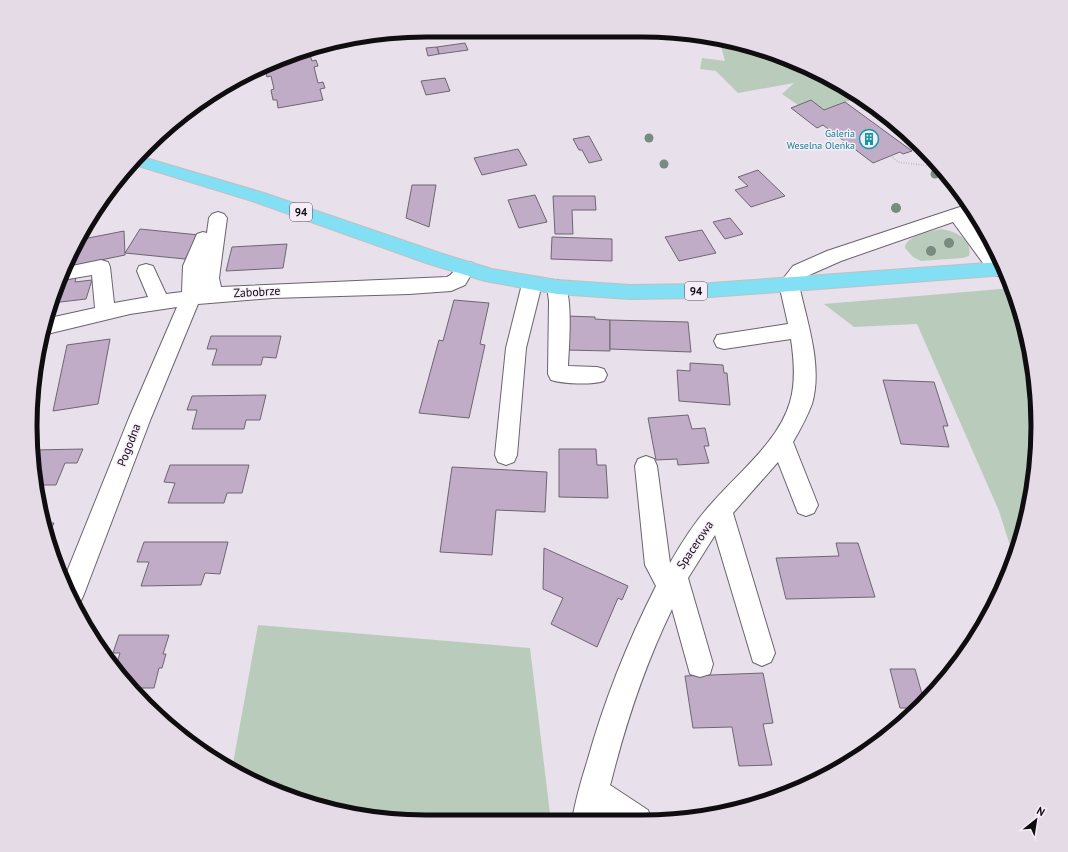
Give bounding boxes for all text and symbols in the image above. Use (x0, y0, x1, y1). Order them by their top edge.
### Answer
place label: Galeria Weselna Oleńka (787, 127, 855, 152)
building icon: Galeria Weselna Oleńka (858, 128, 880, 150)
road number: 94 (290, 203, 312, 221)
road number: 94 (685, 282, 707, 300)
street label: Zabobrze (233, 283, 281, 300)
street label: Pogodna (114, 421, 144, 468)
street label: Spacerowa (673, 518, 716, 572)
north arrow (1016, 800, 1056, 840)
text: N (1034, 803, 1048, 819)

